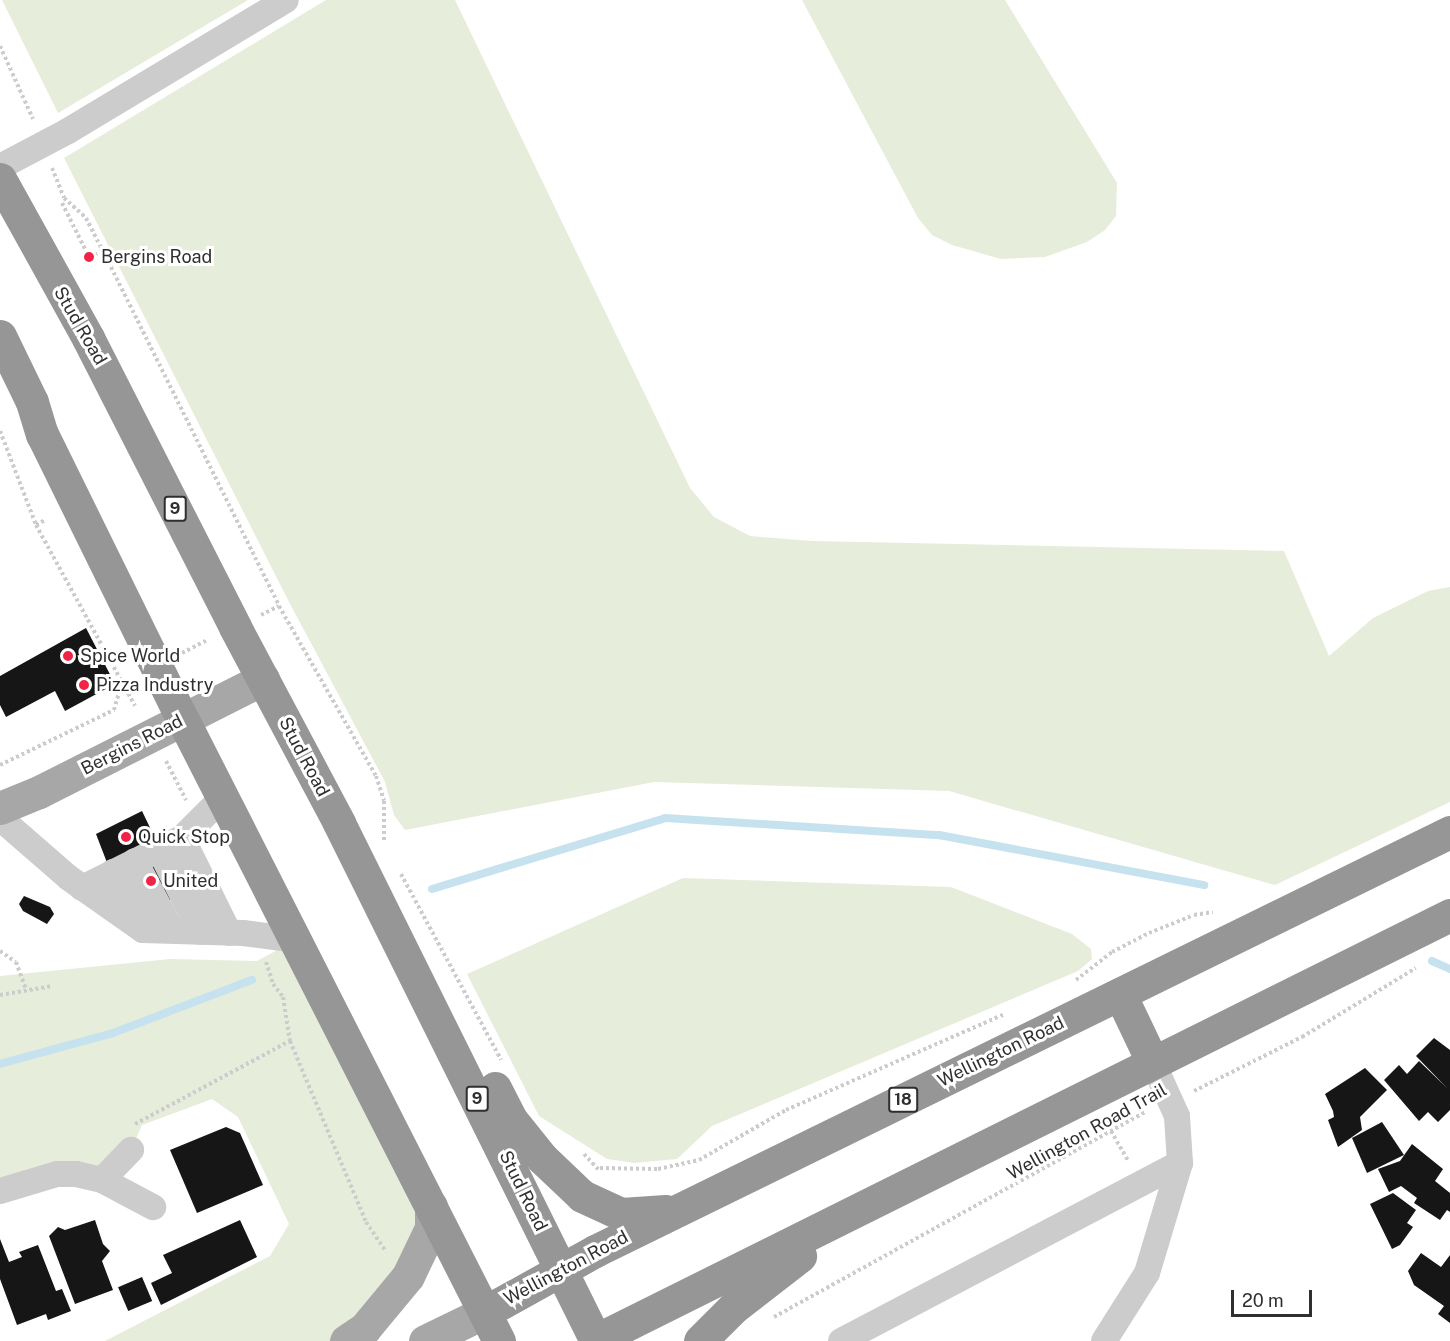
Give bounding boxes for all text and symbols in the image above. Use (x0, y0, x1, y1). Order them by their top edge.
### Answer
place label: Bergins Road (101, 246, 212, 268)
marker: Bergins Road (82, 250, 96, 264)
street label: Stud Road (49, 283, 111, 369)
road number: 9 (163, 496, 187, 522)
place label: Spice World (80, 645, 181, 667)
marker: Spice World (61, 649, 75, 663)
place label: Pizza Industry (96, 674, 213, 696)
marker: Pizza Industry (77, 678, 91, 692)
street label: Bergins Road (78, 710, 186, 780)
street label: Stud Road (274, 714, 334, 800)
place label: Quick Stop (138, 826, 230, 848)
marker: Quick Stop (119, 830, 133, 844)
place label: United (163, 870, 218, 892)
marker: United (144, 874, 158, 888)
street label: Wellington Road (934, 1012, 1068, 1092)
street label: Wellington Road Trail (1004, 1079, 1170, 1185)
road number: 9 (465, 1086, 489, 1112)
road number: 18 (888, 1087, 918, 1113)
street label: Stud Road (494, 1147, 552, 1235)
street label: Wellington Road (500, 1226, 632, 1310)
scale bar (1234, 1278, 1315, 1316)
text: 20 m (1242, 1290, 1284, 1311)

